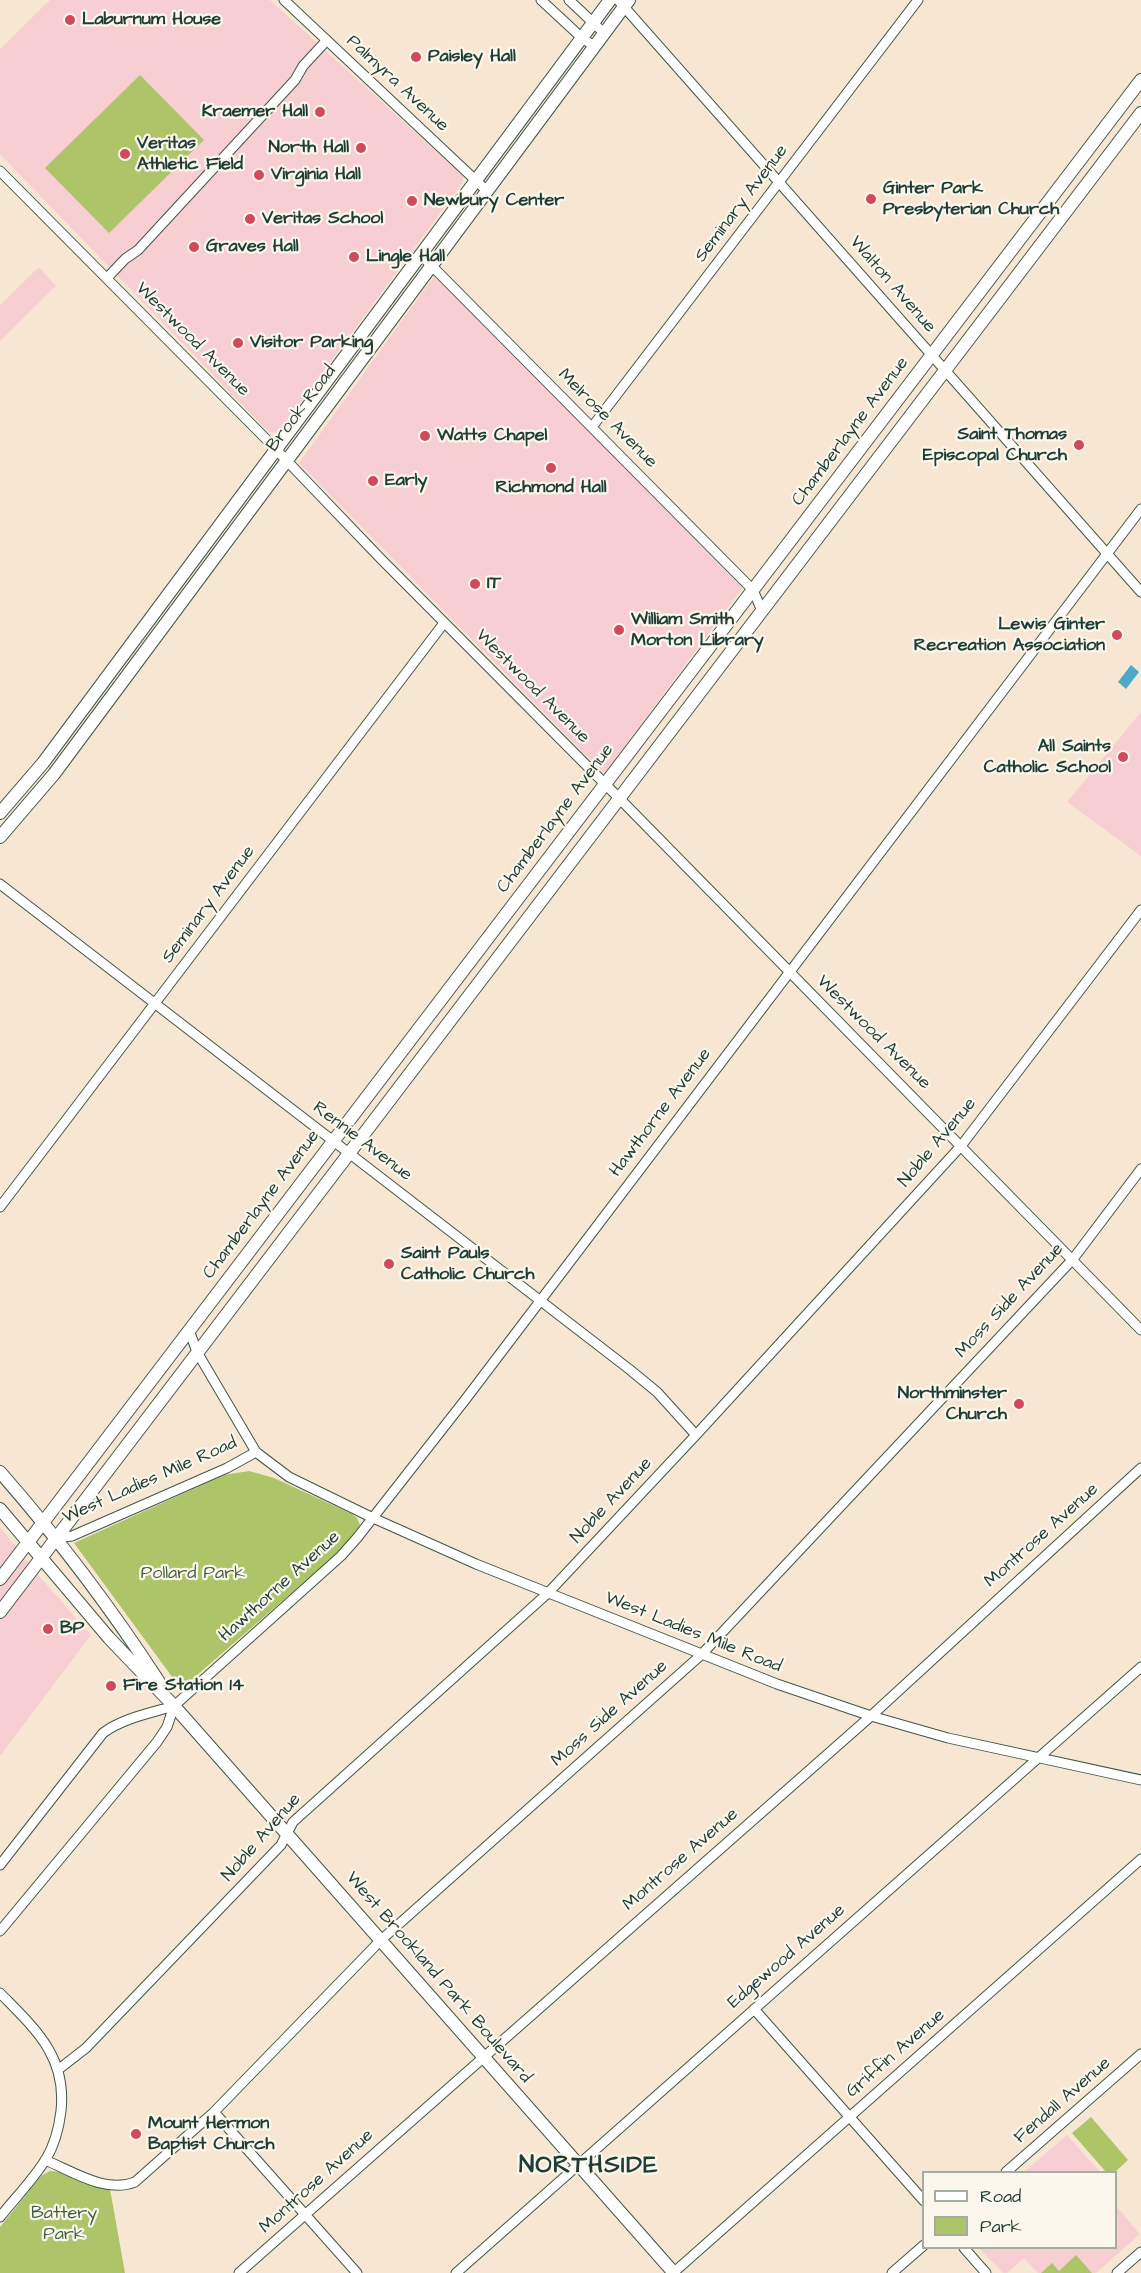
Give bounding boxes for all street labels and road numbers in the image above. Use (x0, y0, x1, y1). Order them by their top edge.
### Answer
street label: Palmyra Avenue (341, 31, 453, 137)
street label: Seminary Avenue (691, 141, 793, 267)
street label: Walton Avenue (844, 232, 940, 338)
street label: Westwood Avenue (130, 278, 254, 402)
street label: Chamberlayne Avenue (788, 353, 914, 511)
street label: Brook Road (263, 362, 341, 456)
street label: Melrose Avenue (553, 365, 661, 473)
street label: Westwood Avenue (470, 625, 594, 749)
street label: Chamberlayne Avenue (493, 740, 619, 898)
street label: Seminary Avenue (158, 842, 260, 968)
street label: Westwood Avenue (811, 971, 935, 1095)
street label: Hawthorne Avenue (606, 1044, 716, 1182)
street label: Noble Avenue (894, 1094, 982, 1192)
street label: Rennie Avenue (308, 1098, 416, 1186)
street label: Chamberlayne Avenue (199, 1126, 325, 1284)
street label: Moss Side Avenue (951, 1239, 1069, 1363)
street label: West Ladies Mile Road (60, 1433, 240, 1529)
street label: Noble Avenue (567, 1453, 657, 1549)
street label: Montrose Avenue (981, 1479, 1103, 1593)
street label: Hawthorne Avenue (215, 1527, 345, 1647)
street label: West Ladies Mile Road (602, 1588, 784, 1678)
street label: Moss Side Avenue (547, 1656, 673, 1772)
street label: Noble Avenue (218, 1789, 306, 1887)
street label: Montrose Avenue (619, 1804, 743, 1916)
street label: West Brookland Park Boulevard (340, 1868, 536, 2088)
street label: Edgewood Avenue (724, 1900, 850, 2014)
street label: Griffin Avenue (842, 2005, 950, 2103)
street label: Fendall Avenue (1010, 2053, 1116, 2149)
street label: Montrose Avenue (256, 2125, 378, 2239)

